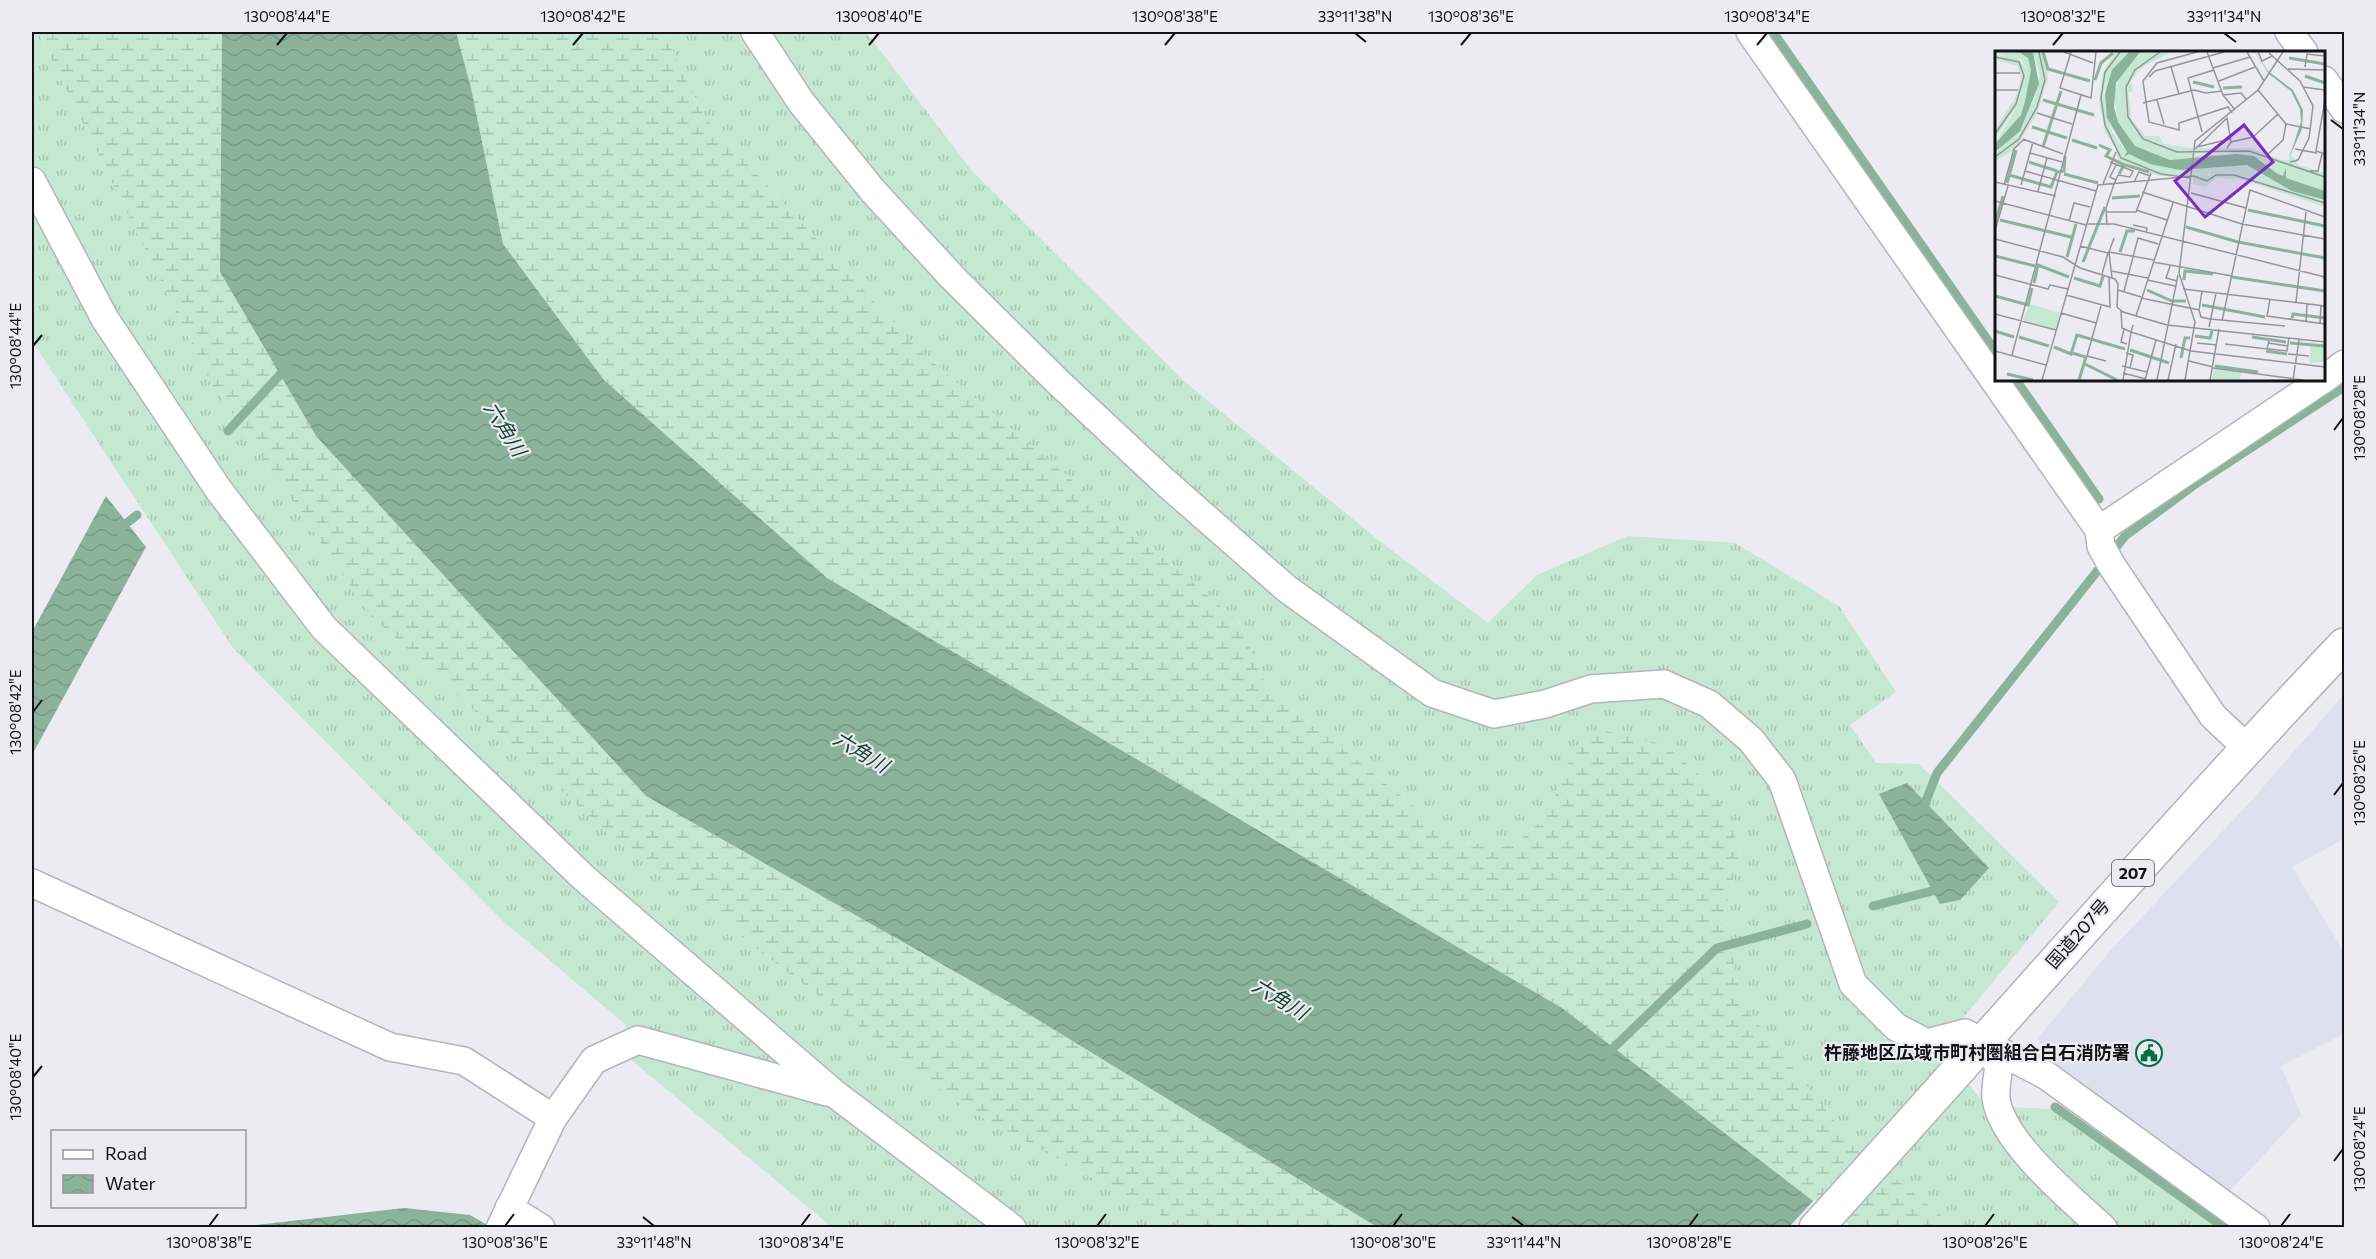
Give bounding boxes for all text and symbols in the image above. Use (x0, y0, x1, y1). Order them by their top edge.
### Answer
text: 130°08'44"E (244, 7, 330, 25)
text: 130°08'42"E (540, 7, 626, 25)
text: 130°08'40"E (836, 7, 923, 25)
text: 130°08'38"E (1132, 7, 1218, 25)
text: 33°11'38"N (1318, 7, 1392, 25)
text: 130°08'36"E (1428, 7, 1514, 25)
text: 130°08'34"E (1724, 7, 1810, 25)
text: 130°08'32"E (2020, 7, 2106, 25)
text: 33°11'34"N (2187, 7, 2261, 25)
inset map (1995, 51, 2325, 381)
text: 33°11'34"N (2350, 92, 2368, 166)
text: 130°08'44"E (6, 303, 24, 389)
text: 130°08'28"E (2350, 375, 2368, 461)
water label: 六角川 (480, 397, 533, 462)
text: 130°08'42"E (6, 669, 24, 755)
water label: 六角川 (830, 725, 895, 778)
text: 130°08'26"E (2350, 740, 2368, 826)
road number: 207 (2112, 860, 2154, 886)
street label: 国道207号 (2041, 894, 2113, 973)
water label: 六角川 (1249, 972, 1314, 1025)
text: 130°08'40"E (6, 1033, 24, 1120)
public building icon: 杵藤地区広域市町村圏組合白石消防署 (2134, 1038, 2164, 1068)
place label: 杵藤地区広域市町村圏組合白石消防署 (1824, 1041, 2130, 1063)
text: 130°08'24"E (2350, 1106, 2368, 1192)
legend (51, 1130, 246, 1208)
text: Road (105, 1142, 147, 1164)
text: Water (105, 1172, 156, 1194)
text: 130°08'38"E (166, 1233, 252, 1251)
text: 130°08'36"E (462, 1233, 548, 1251)
text: 33°11'48"N (617, 1233, 691, 1251)
text: 130°08'34"E (758, 1233, 844, 1251)
text: 130°08'32"E (1054, 1233, 1140, 1251)
text: 130°08'30"E (1350, 1233, 1436, 1251)
text: 33°11'44"N (1487, 1233, 1561, 1251)
text: 130°08'28"E (1646, 1233, 1732, 1251)
text: 130°08'26"E (1942, 1233, 2028, 1251)
text: 130°08'24"E (2238, 1233, 2324, 1251)

